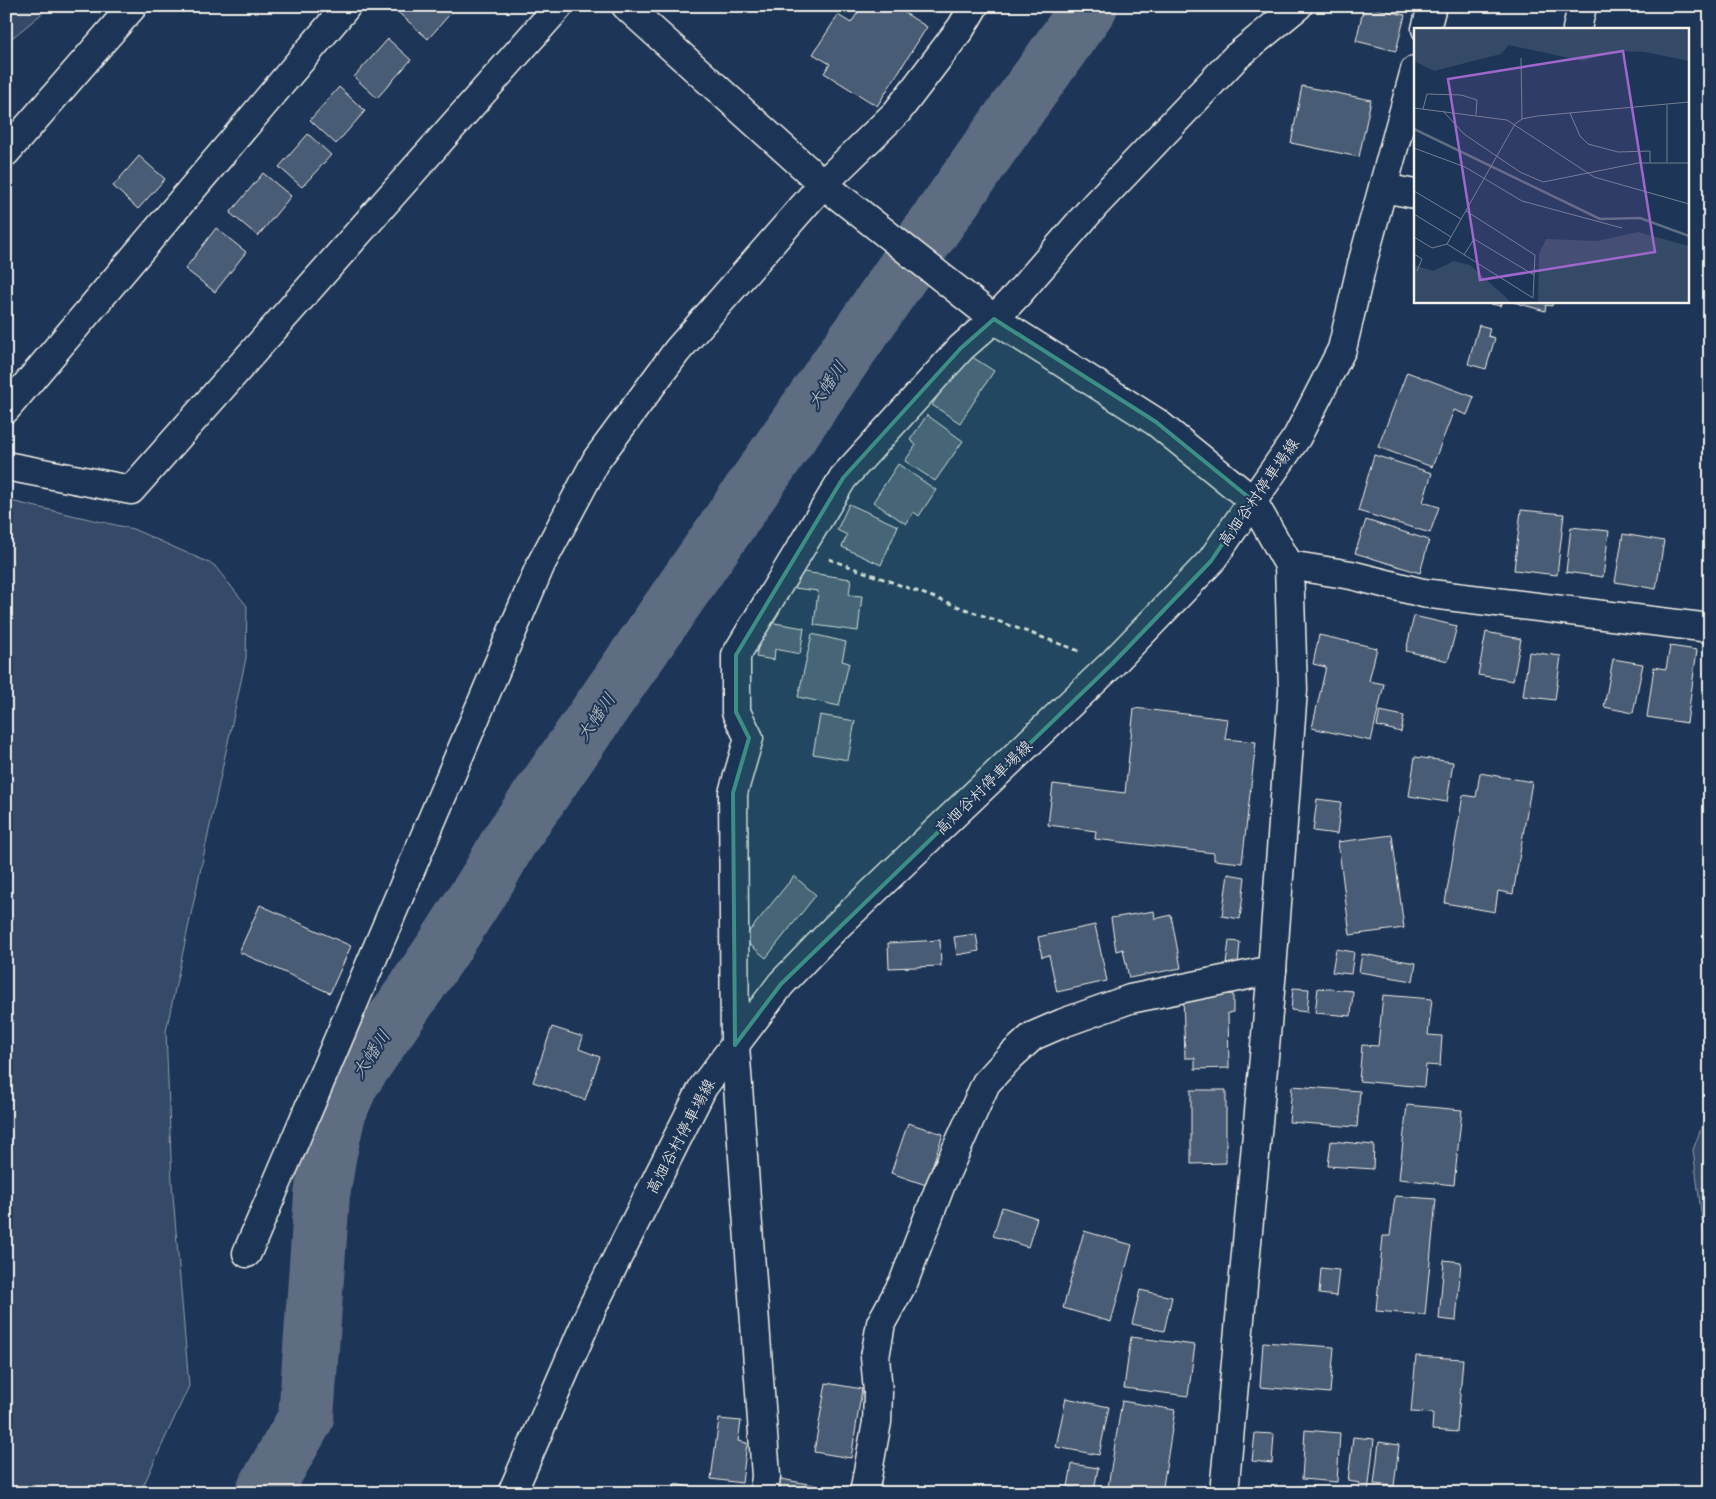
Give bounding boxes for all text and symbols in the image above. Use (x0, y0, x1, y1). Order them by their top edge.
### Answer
inset map (1414, 28, 1688, 302)
water label: 大幡川 (803, 357, 851, 413)
street label: 高畑谷村停車場線 (1215, 435, 1303, 550)
water label: 大幡川 (572, 689, 620, 745)
street label: 高畑谷村停車場線 (931, 737, 1036, 839)
water label: 大幡川 (348, 1026, 395, 1083)
street label: 高畑谷村停車場線 (643, 1076, 719, 1197)

